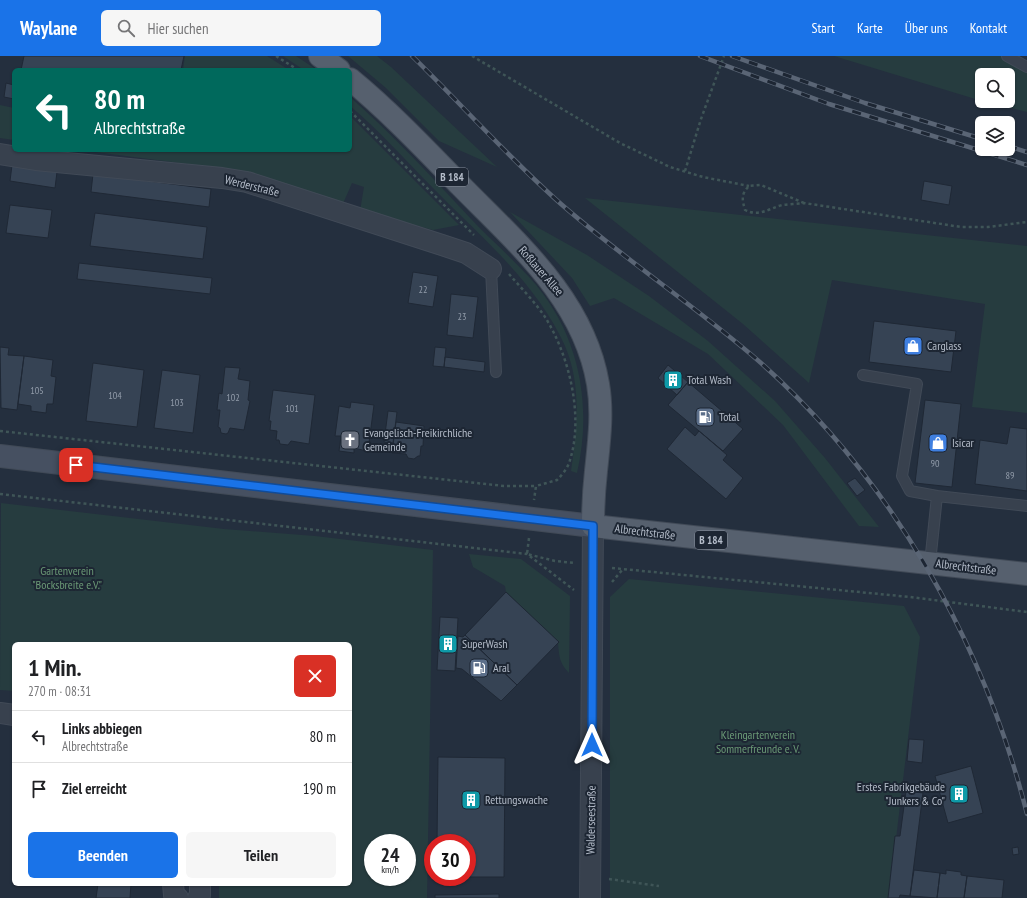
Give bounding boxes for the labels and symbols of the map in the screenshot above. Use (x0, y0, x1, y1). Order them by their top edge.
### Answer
road number: B 184 (436, 168, 468, 186)
street label: Werderstraße (223, 172, 281, 200)
street label: Roßlauer Allee (516, 243, 567, 299)
house number: 22 (419, 283, 428, 296)
house number: 23 (458, 310, 467, 323)
shop icon: Carglass (902, 335, 924, 357)
place label: Carglass (927, 338, 961, 353)
building icon: Total Wash (662, 369, 684, 391)
place label: Total Wash (687, 372, 731, 387)
house number: 105 (30, 384, 44, 397)
house number: 104 (108, 389, 122, 402)
house number: 102 (226, 391, 240, 404)
house number: 103 (170, 396, 184, 409)
house number: 101 (285, 402, 299, 415)
fuel station icon: Total (694, 406, 716, 428)
place label: Total (719, 409, 739, 424)
place label: Evangelisch-Freikirchliche Gemeinde (364, 425, 472, 454)
church icon: Evangelisch-Freikirchliche Gemeinde (339, 429, 361, 451)
shop icon: Isicar (927, 432, 949, 454)
place label: Isicar (952, 435, 975, 450)
pin (59, 448, 93, 482)
house number: 90 (931, 457, 940, 470)
house number: 89 (1006, 469, 1015, 482)
street label: Albrechtstraße (614, 520, 676, 543)
road number: B 184 (695, 531, 727, 549)
street label: Albrechtstraße (935, 555, 997, 578)
park label: Gartenverein "Bocksbreite e.V." (32, 563, 102, 592)
building icon: SuperWash (437, 633, 459, 655)
place label: SuperWash (462, 636, 508, 651)
fuel station icon: Aral (468, 657, 490, 679)
place label: Aral (493, 660, 510, 675)
position arrow (571, 724, 613, 766)
park label: Kleingartenverein Sommerfreunde e. V. (716, 727, 800, 756)
place label: Erstes Fabrikgebäude "Junkers & Co" (857, 779, 945, 808)
building icon: Erstes Fabrikgebäude "Junkers & Co" (948, 783, 970, 805)
street label: Walderseestraße (582, 785, 599, 855)
building icon: Rettungswache (460, 789, 482, 811)
place label: Rettungswache (485, 792, 548, 807)
speed limit sign: 30 (424, 834, 476, 886)

